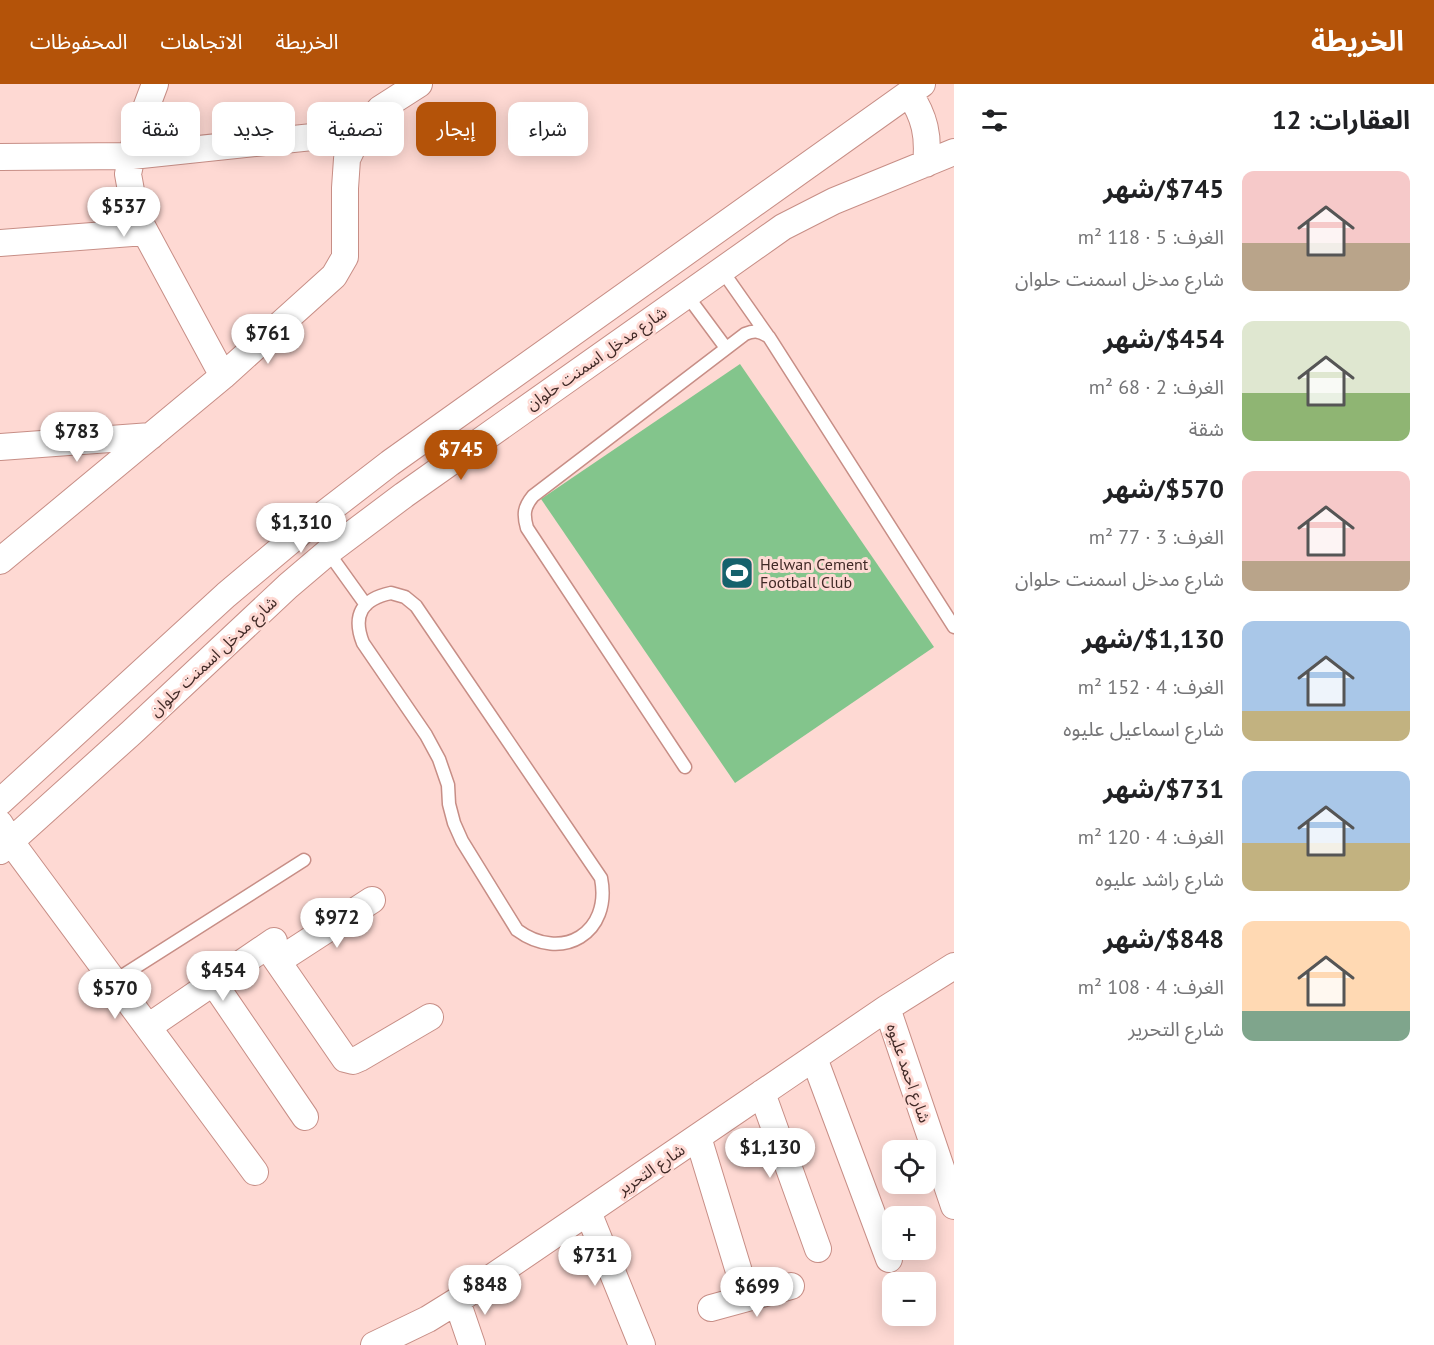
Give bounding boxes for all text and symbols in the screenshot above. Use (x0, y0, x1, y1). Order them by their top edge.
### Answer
text: الخريطة (1311, 22, 1404, 59)
text: المحفوظات (30, 28, 127, 55)
text: الاتجاهات (160, 28, 242, 55)
text: الخريطة (275, 28, 338, 55)
chip: شقة (121, 102, 200, 156)
chip: جديد (212, 102, 295, 156)
chip: تصفية (307, 102, 404, 156)
chip: إيجار (416, 102, 496, 156)
chip: شراء (508, 102, 588, 156)
text: العقارات: 12 (1272, 103, 1410, 136)
icon: filters (978, 104, 1011, 137)
text: $745/شهر (1103, 172, 1224, 205)
pin: $537 (88, 187, 160, 238)
text: $537 (101, 193, 147, 219)
icon: home (1290, 195, 1362, 267)
text: الغرف: 5 · 118 m² (1078, 224, 1224, 250)
text: شارع مدخل اسمنت حلوان (1015, 266, 1224, 292)
street label: شارع مدخل اسمنت حلوان (522, 302, 672, 417)
pin: $761 (232, 314, 304, 365)
text: $761 (245, 320, 291, 346)
text: $454/شهر (1103, 322, 1224, 355)
icon: home (1290, 345, 1362, 417)
text: الغرف: 2 · 68 m² (1089, 374, 1224, 400)
pin: $783 (41, 412, 113, 463)
text: شقة (1189, 416, 1224, 442)
text: $783 (54, 418, 100, 444)
pin: $745 (425, 430, 497, 481)
text: $745 (438, 436, 484, 462)
text: $570/شهر (1103, 472, 1224, 505)
icon: home (1290, 495, 1362, 567)
pin: $1,310 (252, 503, 350, 554)
text: $1,310 (270, 509, 332, 535)
text: الغرف: 3 · 77 m² (1089, 524, 1224, 550)
place label: Helwan Cement Football Club (760, 554, 869, 592)
sports icon: Helwan Cement Football Club (719, 555, 755, 591)
text: شارع مدخل اسمنت حلوان (1015, 566, 1224, 592)
street label: شارع مدخل اسمنت حلوان (145, 592, 283, 723)
text: $1,130/شهر (1082, 622, 1224, 655)
icon: home (1290, 645, 1362, 717)
text: الغرف: 4 · 152 m² (1078, 674, 1224, 700)
text: شارع اسماعيل عليوه (1063, 716, 1224, 742)
text: $731/شهر (1103, 772, 1224, 805)
icon: home (1290, 795, 1362, 867)
text: الغرف: 4 · 120 m² (1078, 824, 1224, 850)
text: شارع راشد عليوه (1095, 866, 1224, 892)
pin: $972 (301, 898, 373, 949)
text: $972 (314, 904, 360, 930)
text: $848/شهر (1103, 922, 1224, 955)
icon: home (1290, 945, 1362, 1017)
pin: $454 (187, 951, 259, 1002)
text: $454 (200, 957, 246, 983)
pin: $570 (79, 969, 151, 1020)
text: الغرف: 4 · 108 m² (1078, 974, 1224, 1000)
text: $570 (92, 975, 138, 1001)
text: شارع التحرير (1128, 1016, 1224, 1042)
street label: شارع احمد عليوه (880, 1021, 935, 1126)
pin: $1,130 (721, 1128, 819, 1179)
text: $1,130 (739, 1134, 801, 1160)
street label: شارع التحرير (613, 1139, 690, 1202)
map controls (882, 1140, 936, 1326)
button: locate (882, 1140, 936, 1194)
button: + (882, 1206, 936, 1260)
pin: $731 (559, 1236, 631, 1287)
text: $731 (572, 1242, 618, 1268)
pin: $848 (449, 1265, 521, 1316)
pin: $699 (721, 1267, 793, 1318)
text: $848 (462, 1271, 508, 1297)
button: − (882, 1272, 936, 1326)
text: $699 (734, 1273, 780, 1299)

